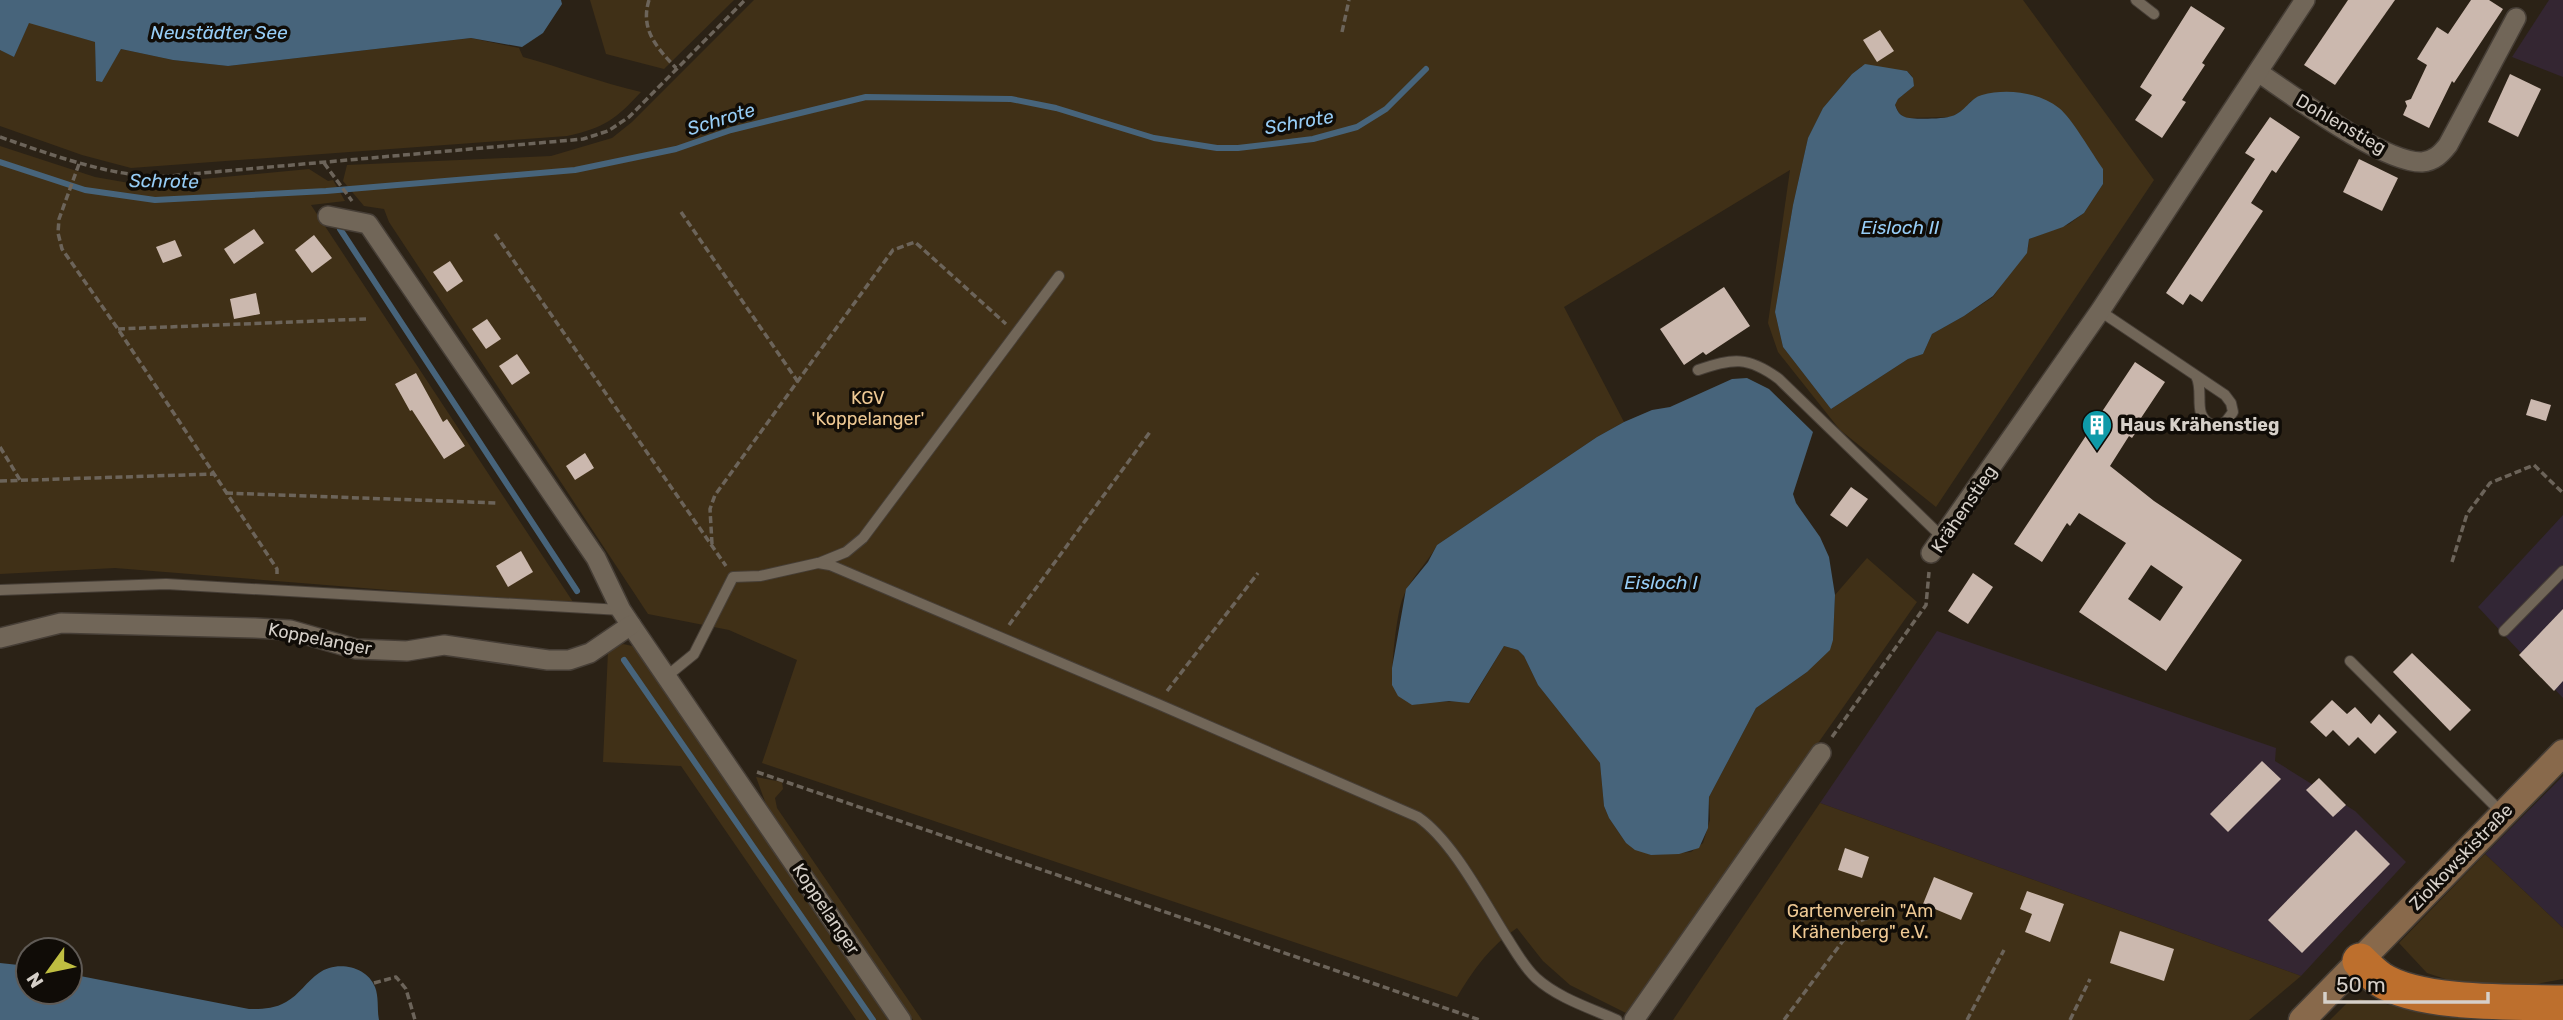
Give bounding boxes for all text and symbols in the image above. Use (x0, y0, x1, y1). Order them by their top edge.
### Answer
water label: Neustädter See (150, 21, 288, 44)
street label: Dohlenstieg (2292, 89, 2390, 159)
water label: Schrote (684, 98, 758, 140)
water label: Schrote (1263, 105, 1336, 139)
water label: Schrote (129, 169, 199, 193)
water label: Eisloch II (1861, 216, 1940, 239)
park label: KGV 'Koppelanger' (812, 387, 924, 430)
building icon: Haus Krähenstieg (2080, 408, 2114, 452)
place label: Haus Krähenstieg (2120, 414, 2279, 436)
street label: Krähenstieg (1927, 461, 2001, 557)
water label: Eisloch I (1624, 571, 1698, 594)
street label: Koppelanger (266, 618, 374, 660)
street label: Ziolkowskistraße (2405, 799, 2517, 915)
street label: Koppelanger (788, 859, 865, 959)
park label: Gartenverein "Am Krähenberg" e.V. (1787, 900, 1933, 943)
north arrow (14, 936, 84, 1006)
scale bar (2325, 960, 2488, 1004)
text: N (22, 968, 49, 992)
text: 50 m (2336, 972, 2386, 997)

